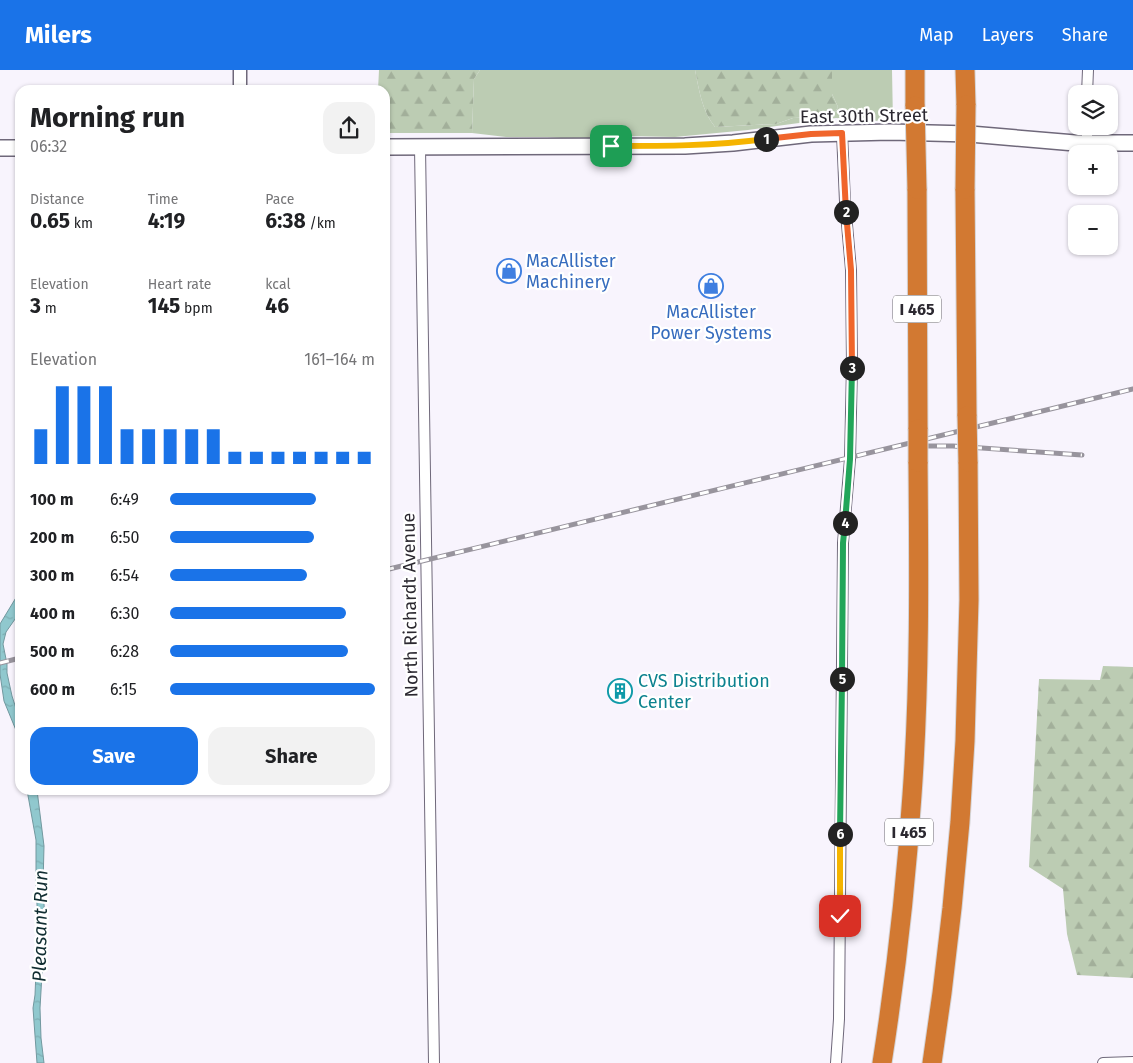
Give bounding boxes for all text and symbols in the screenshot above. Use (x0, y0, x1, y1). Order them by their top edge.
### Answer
text: Milers (25, 21, 92, 49)
text: Map (919, 24, 954, 46)
text: Layers (982, 24, 1034, 46)
text: Share (1062, 24, 1108, 46)
map controls (1068, 85, 1118, 255)
button: layers (1068, 85, 1118, 135)
text: Morning run (30, 101, 185, 134)
button: share (323, 102, 375, 154)
street label: East 30th Street (800, 104, 929, 128)
pin (590, 125, 632, 167)
pin: 1 (754, 126, 778, 152)
text: 1 (763, 131, 770, 148)
icon: arrive (597, 132, 625, 160)
text: 06:32 (30, 137, 67, 156)
button: + (1068, 145, 1118, 195)
text: Distance (30, 191, 84, 208)
text: Time (148, 191, 178, 208)
text: Pace (265, 191, 294, 208)
pin: 2 (834, 200, 858, 224)
text: 2 (843, 204, 850, 221)
button: − (1068, 205, 1118, 255)
text: 0.65 (30, 208, 70, 234)
text: 4:19 (148, 208, 185, 234)
text: 6:38 (265, 208, 306, 234)
text: km (70, 215, 93, 232)
text: /km (306, 215, 336, 232)
place label: MacAllister Machinery (526, 250, 616, 293)
shop icon: MacAllister Machinery (496, 258, 522, 284)
shop icon: MacAllister Power Systems (698, 273, 724, 299)
text: Elevation (30, 276, 89, 293)
text: Heart rate (148, 276, 211, 293)
text: kcal (265, 276, 291, 293)
text: 3 (30, 293, 41, 319)
text: 145 (148, 293, 180, 319)
text: 46 (265, 293, 289, 319)
road number: I 465 (893, 295, 941, 322)
text: m (41, 300, 57, 317)
text: bpm (180, 300, 213, 317)
place label: MacAllister Power Systems (650, 301, 772, 344)
text: Elevation (30, 350, 97, 369)
text: 161–164 m (304, 350, 375, 369)
pin: 3 (840, 356, 864, 380)
text: 3 (849, 360, 856, 377)
text: 100 m (30, 490, 73, 509)
text: 6:49 (110, 490, 139, 509)
pin: 4 (832, 510, 858, 536)
street label: North Richardt Avenue (397, 512, 423, 698)
text: 4 (842, 515, 849, 532)
text: 200 m (30, 528, 74, 547)
text: 6:50 (110, 528, 139, 547)
text: 300 m (30, 566, 74, 585)
text: 6:54 (110, 566, 139, 585)
text: 400 m (30, 604, 75, 623)
text: 6:30 (110, 604, 139, 623)
text: 500 m (30, 642, 75, 661)
text: 6:28 (110, 642, 139, 661)
pin: 5 (830, 666, 854, 692)
place label: CVS Distribution Center (638, 670, 770, 713)
text: 5 (839, 671, 846, 688)
building icon: CVS Distribution Center (607, 678, 633, 704)
text: 600 m (30, 680, 75, 699)
text: 6:15 (110, 680, 137, 699)
button: Save (30, 727, 198, 785)
button: Share (208, 727, 375, 785)
road number: I 465 (885, 819, 933, 846)
pin: 6 (828, 822, 852, 846)
text: 6 (837, 826, 844, 843)
water label: Pleasant Run (28, 870, 52, 982)
pin (819, 895, 861, 937)
icon: check (826, 902, 854, 930)

